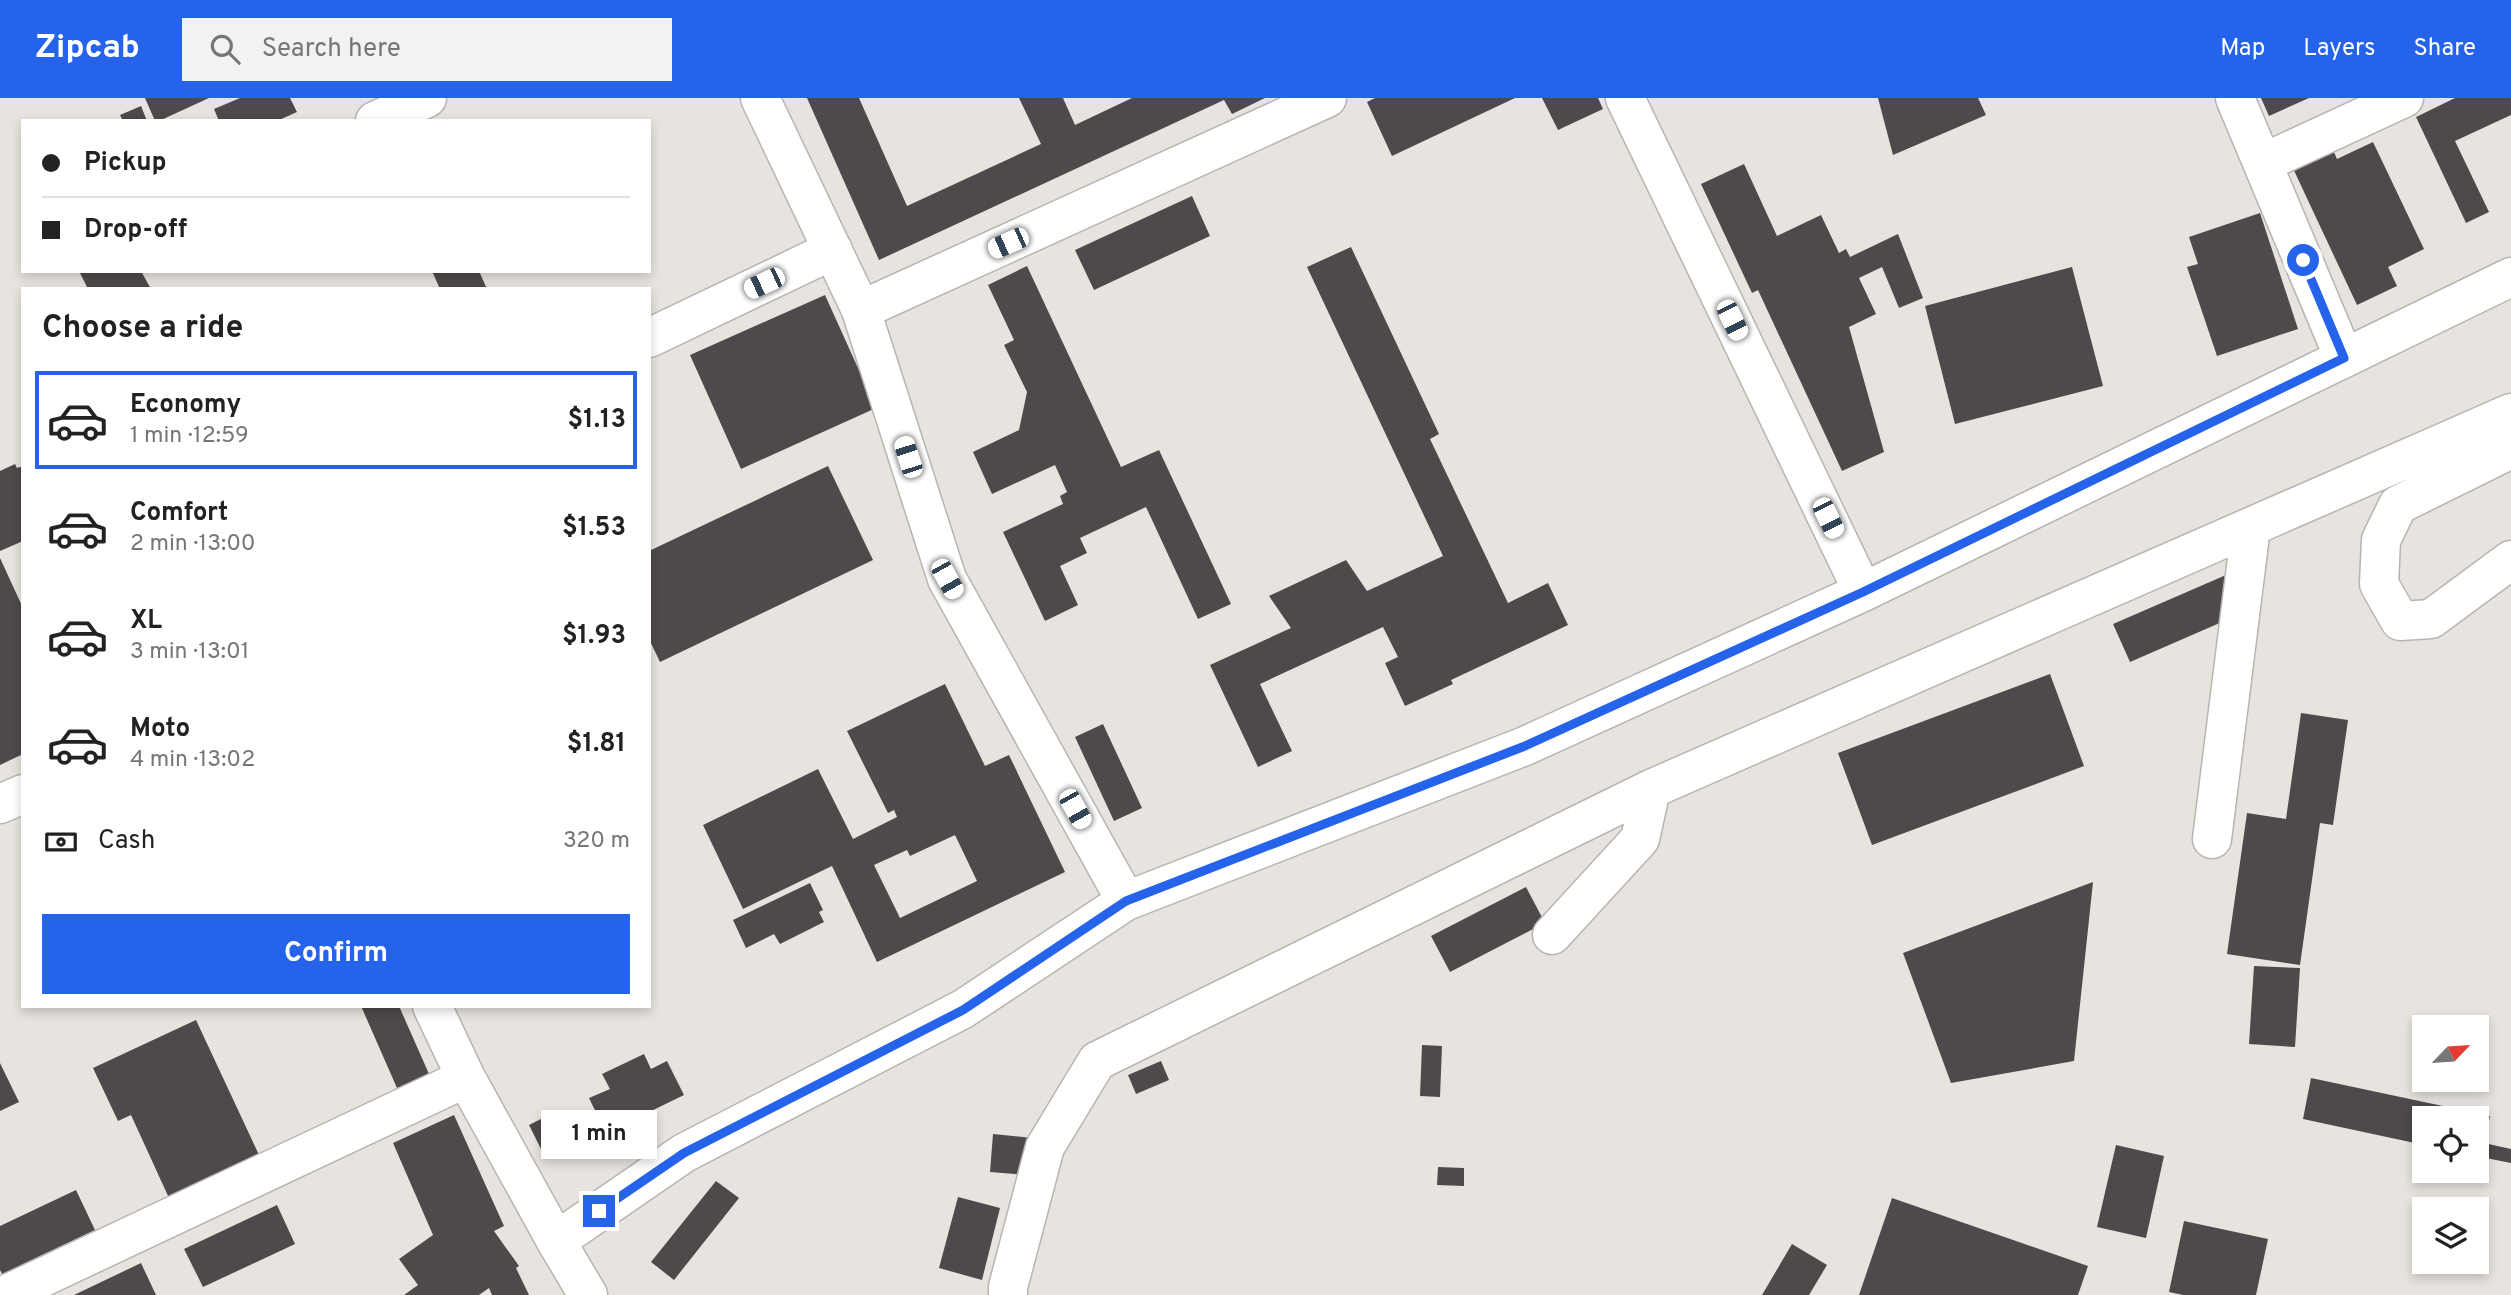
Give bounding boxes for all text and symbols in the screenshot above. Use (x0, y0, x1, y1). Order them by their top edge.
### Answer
search box (182, 18, 672, 81)
text: Zipcab (35, 28, 140, 70)
icon: search (206, 30, 244, 68)
text: Search here (262, 33, 401, 66)
text: Map (2220, 34, 2265, 64)
text: Layers (2303, 34, 2375, 64)
text: Share (2413, 34, 2476, 64)
text: Pickup (84, 147, 167, 180)
text: Drop-off (84, 214, 187, 247)
car (985, 225, 1032, 261)
route start (2287, 244, 2319, 276)
car (741, 265, 788, 301)
car (1714, 297, 1751, 343)
text: Choose a ride (42, 309, 243, 349)
icon: car (46, 389, 109, 452)
text: Economy (130, 389, 241, 422)
text: $1.13 (567, 404, 626, 437)
text: 1 min · 12:59 (130, 422, 249, 451)
car (892, 434, 925, 480)
car (1810, 495, 1847, 541)
icon: car (46, 497, 109, 560)
text: Comfort (130, 497, 228, 530)
text: $1.53 (562, 512, 626, 545)
text: 2 min · 13:00 (130, 530, 256, 559)
car (928, 556, 967, 602)
icon: car (46, 605, 109, 668)
text: XL (130, 605, 162, 638)
text: $1.93 (562, 620, 626, 653)
text: 3 min · 13:01 (130, 638, 249, 667)
icon: car (46, 713, 109, 776)
text: Moto (130, 713, 190, 746)
text: $1.81 (567, 728, 626, 761)
text: 4 min · 13:02 (130, 746, 255, 775)
car (1056, 786, 1095, 832)
icon: cash (42, 823, 80, 861)
text: Cash (98, 825, 155, 858)
text: 320 m (563, 827, 630, 856)
button: Confirm (42, 914, 630, 994)
north arrow (2412, 1015, 2488, 1092)
map controls (2412, 1015, 2489, 1274)
button: locate (2412, 1106, 2489, 1183)
callout: 1 min (541, 1110, 657, 1158)
text: 1 min (571, 1120, 627, 1149)
route end (583, 1195, 615, 1227)
button: layers (2412, 1197, 2489, 1274)

